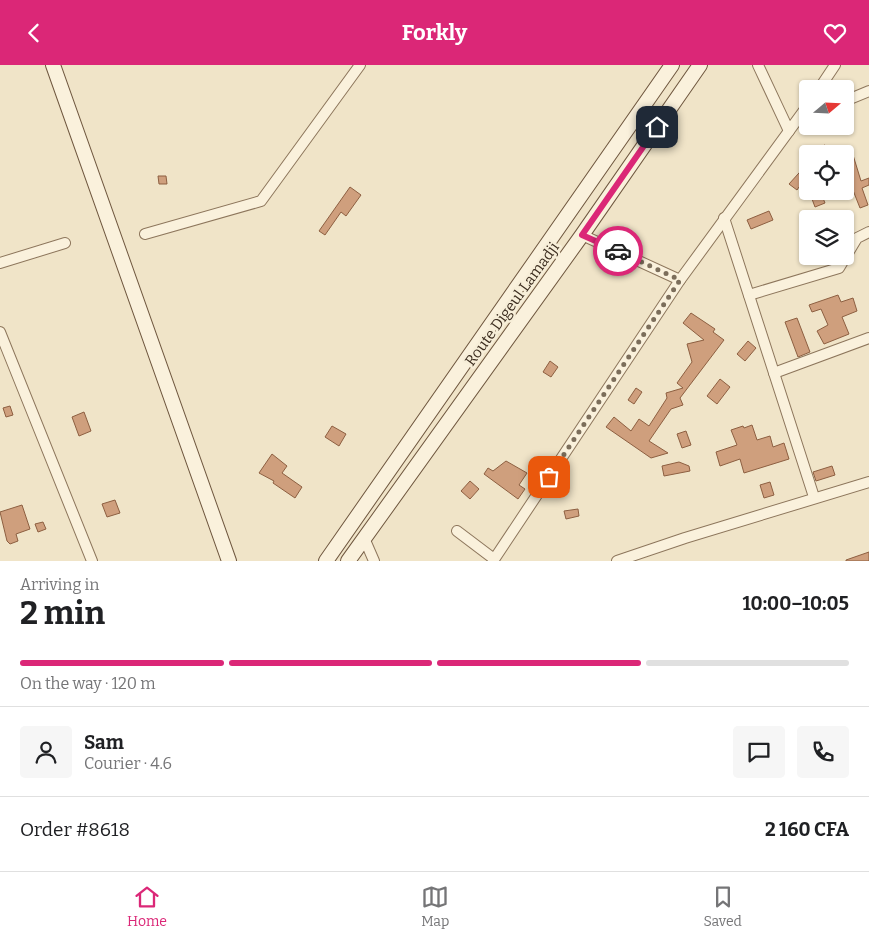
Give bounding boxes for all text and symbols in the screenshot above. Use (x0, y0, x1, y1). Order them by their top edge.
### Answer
icon: back (20, 19, 48, 47)
text: Forkly (402, 19, 467, 46)
icon: heart (821, 19, 849, 47)
north arrow (799, 80, 854, 135)
map controls (799, 80, 854, 265)
pin (636, 106, 678, 148)
icon: home (643, 113, 671, 141)
button: locate (799, 145, 854, 200)
button: layers (799, 210, 854, 265)
courier (593, 226, 643, 276)
icon: car (604, 237, 632, 265)
street label: Route Digeul Lamadji (461, 238, 563, 369)
pin (528, 456, 570, 498)
icon: bag (535, 463, 563, 491)
text: Arriving in (20, 575, 99, 594)
text: 10:00–10:05 (742, 592, 849, 615)
text: 2 min (20, 594, 105, 632)
text: On the way · 120 m (20, 674, 155, 693)
button: person (20, 726, 72, 778)
button: chat (733, 726, 785, 778)
button: phone (797, 726, 849, 778)
text: Sam (84, 731, 124, 754)
text: Courier · 4.6 (84, 754, 172, 773)
text: Order #8618 (20, 818, 130, 841)
text: 2 160 CFA (765, 818, 849, 841)
tab: Home (127, 883, 167, 930)
tab: Map (421, 883, 449, 930)
tab: Saved (703, 883, 742, 930)

